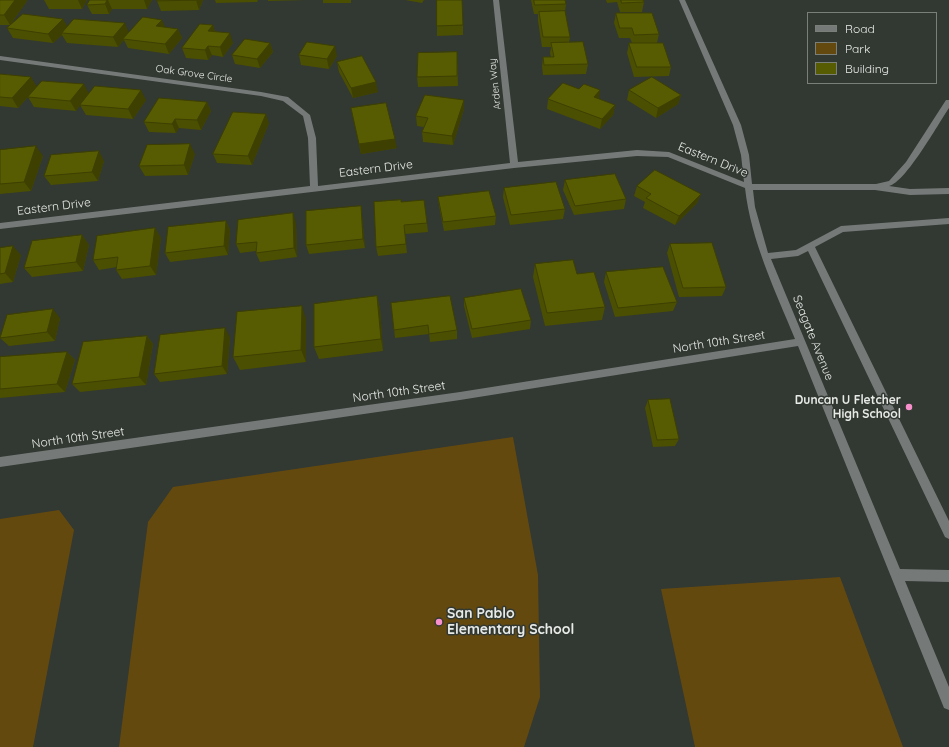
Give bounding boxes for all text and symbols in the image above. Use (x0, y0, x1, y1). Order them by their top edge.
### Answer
legend (807, 12, 937, 84)
text: Road (845, 21, 875, 36)
text: Park (845, 41, 870, 56)
street label: Arden Way (486, 58, 504, 110)
text: Building (845, 61, 889, 76)
street label: Oak Grove Circle (155, 63, 233, 85)
street label: Eastern Drive (676, 139, 750, 181)
street label: Eastern Drive (338, 157, 414, 181)
street label: Eastern Drive (16, 195, 92, 219)
street label: Seagate Avenue (789, 293, 837, 383)
street label: North 10th Street (672, 328, 766, 356)
street label: North 10th Street (352, 378, 446, 406)
place label: Duncan U Fletcher High School (795, 393, 901, 421)
marker: Duncan U Fletcher High School (904, 402, 914, 412)
street label: North 10th Street (31, 424, 125, 452)
place label: San Pablo Elementary School (447, 606, 574, 638)
marker: San Pablo Elementary School (434, 617, 444, 627)

